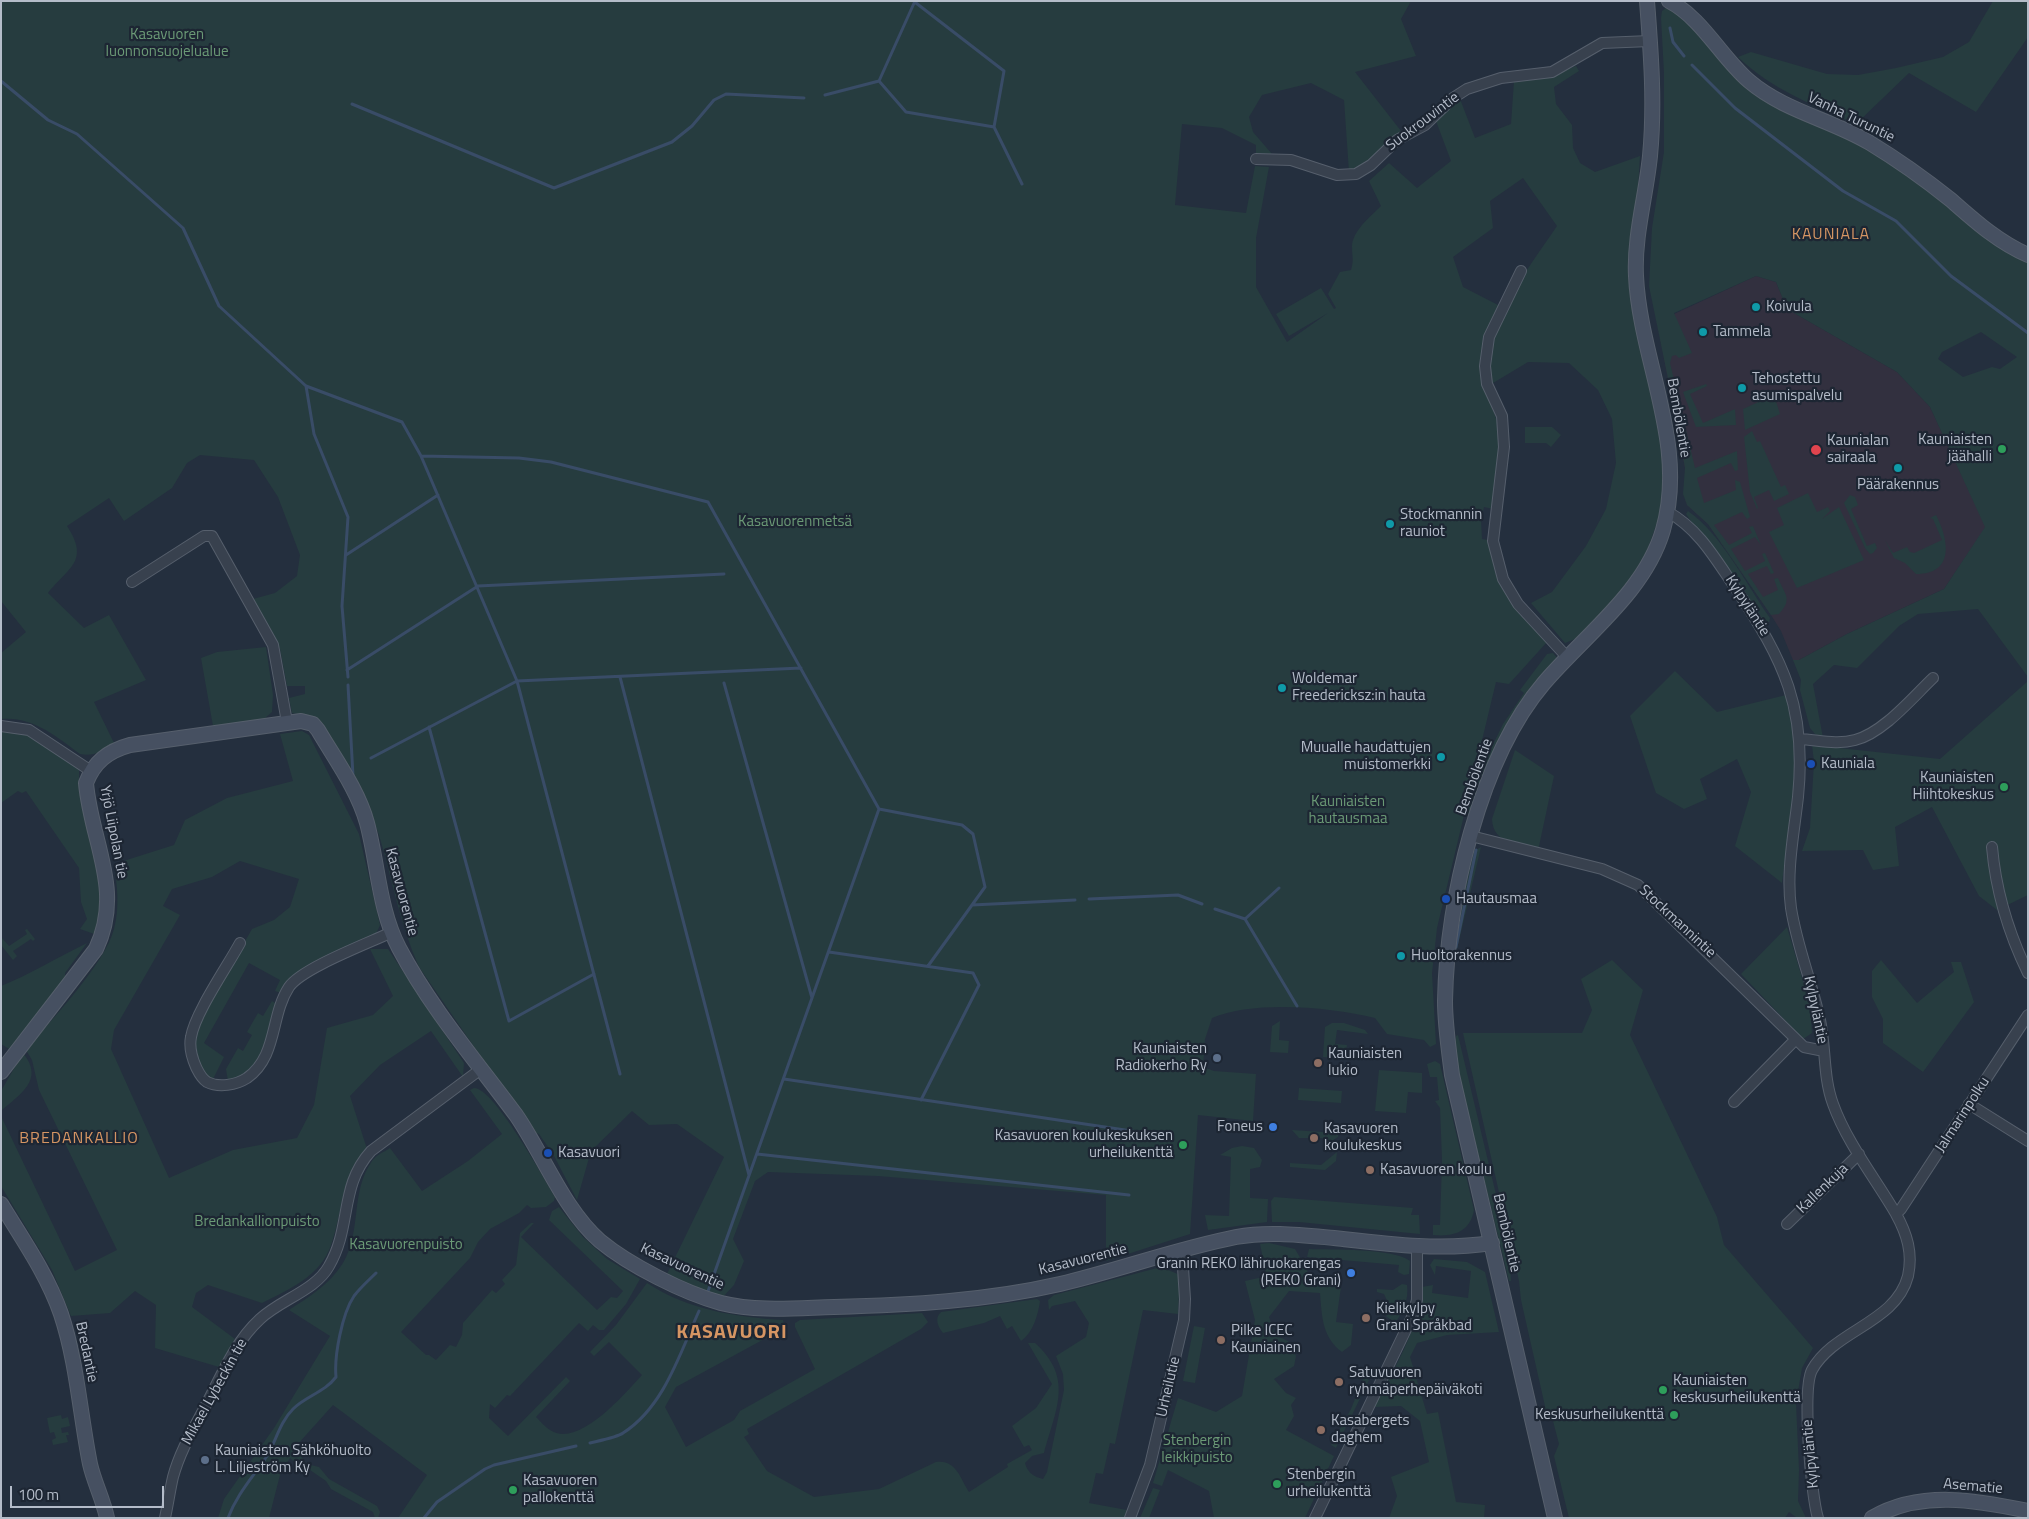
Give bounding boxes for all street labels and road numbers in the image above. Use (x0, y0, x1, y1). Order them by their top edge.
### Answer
street label: Suokrouvintie (1383, 89, 1463, 155)
street label: Vanha Turuntie (1805, 89, 1897, 147)
street label: Bembölentie (1662, 377, 1694, 459)
street label: Kylpyläntie (1721, 572, 1773, 640)
street label: Bembölentie (1453, 736, 1497, 818)
street label: Yrjö Liipolan tie (95, 784, 131, 880)
street label: Kasavuorentie (381, 846, 421, 938)
street label: Stockmannintie (1635, 882, 1719, 962)
street label: Kylpyläntie (1799, 974, 1831, 1046)
street label: Jalmarinpolku (1932, 1074, 1994, 1156)
street label: Kallenkuja (1794, 1160, 1852, 1218)
street label: Bembölentie (1488, 1192, 1524, 1274)
street label: Kasavuorentie (637, 1240, 727, 1294)
street label: Kasavuorentie (1037, 1240, 1129, 1280)
street label: Bredantie (71, 1320, 101, 1384)
street label: Mikael Lybeckin tie (178, 1336, 252, 1448)
street label: Urheilutie (1153, 1355, 1185, 1419)
street label: Kylpyläntie (1799, 1419, 1823, 1489)
street label: Asematie (1942, 1475, 2004, 1499)

